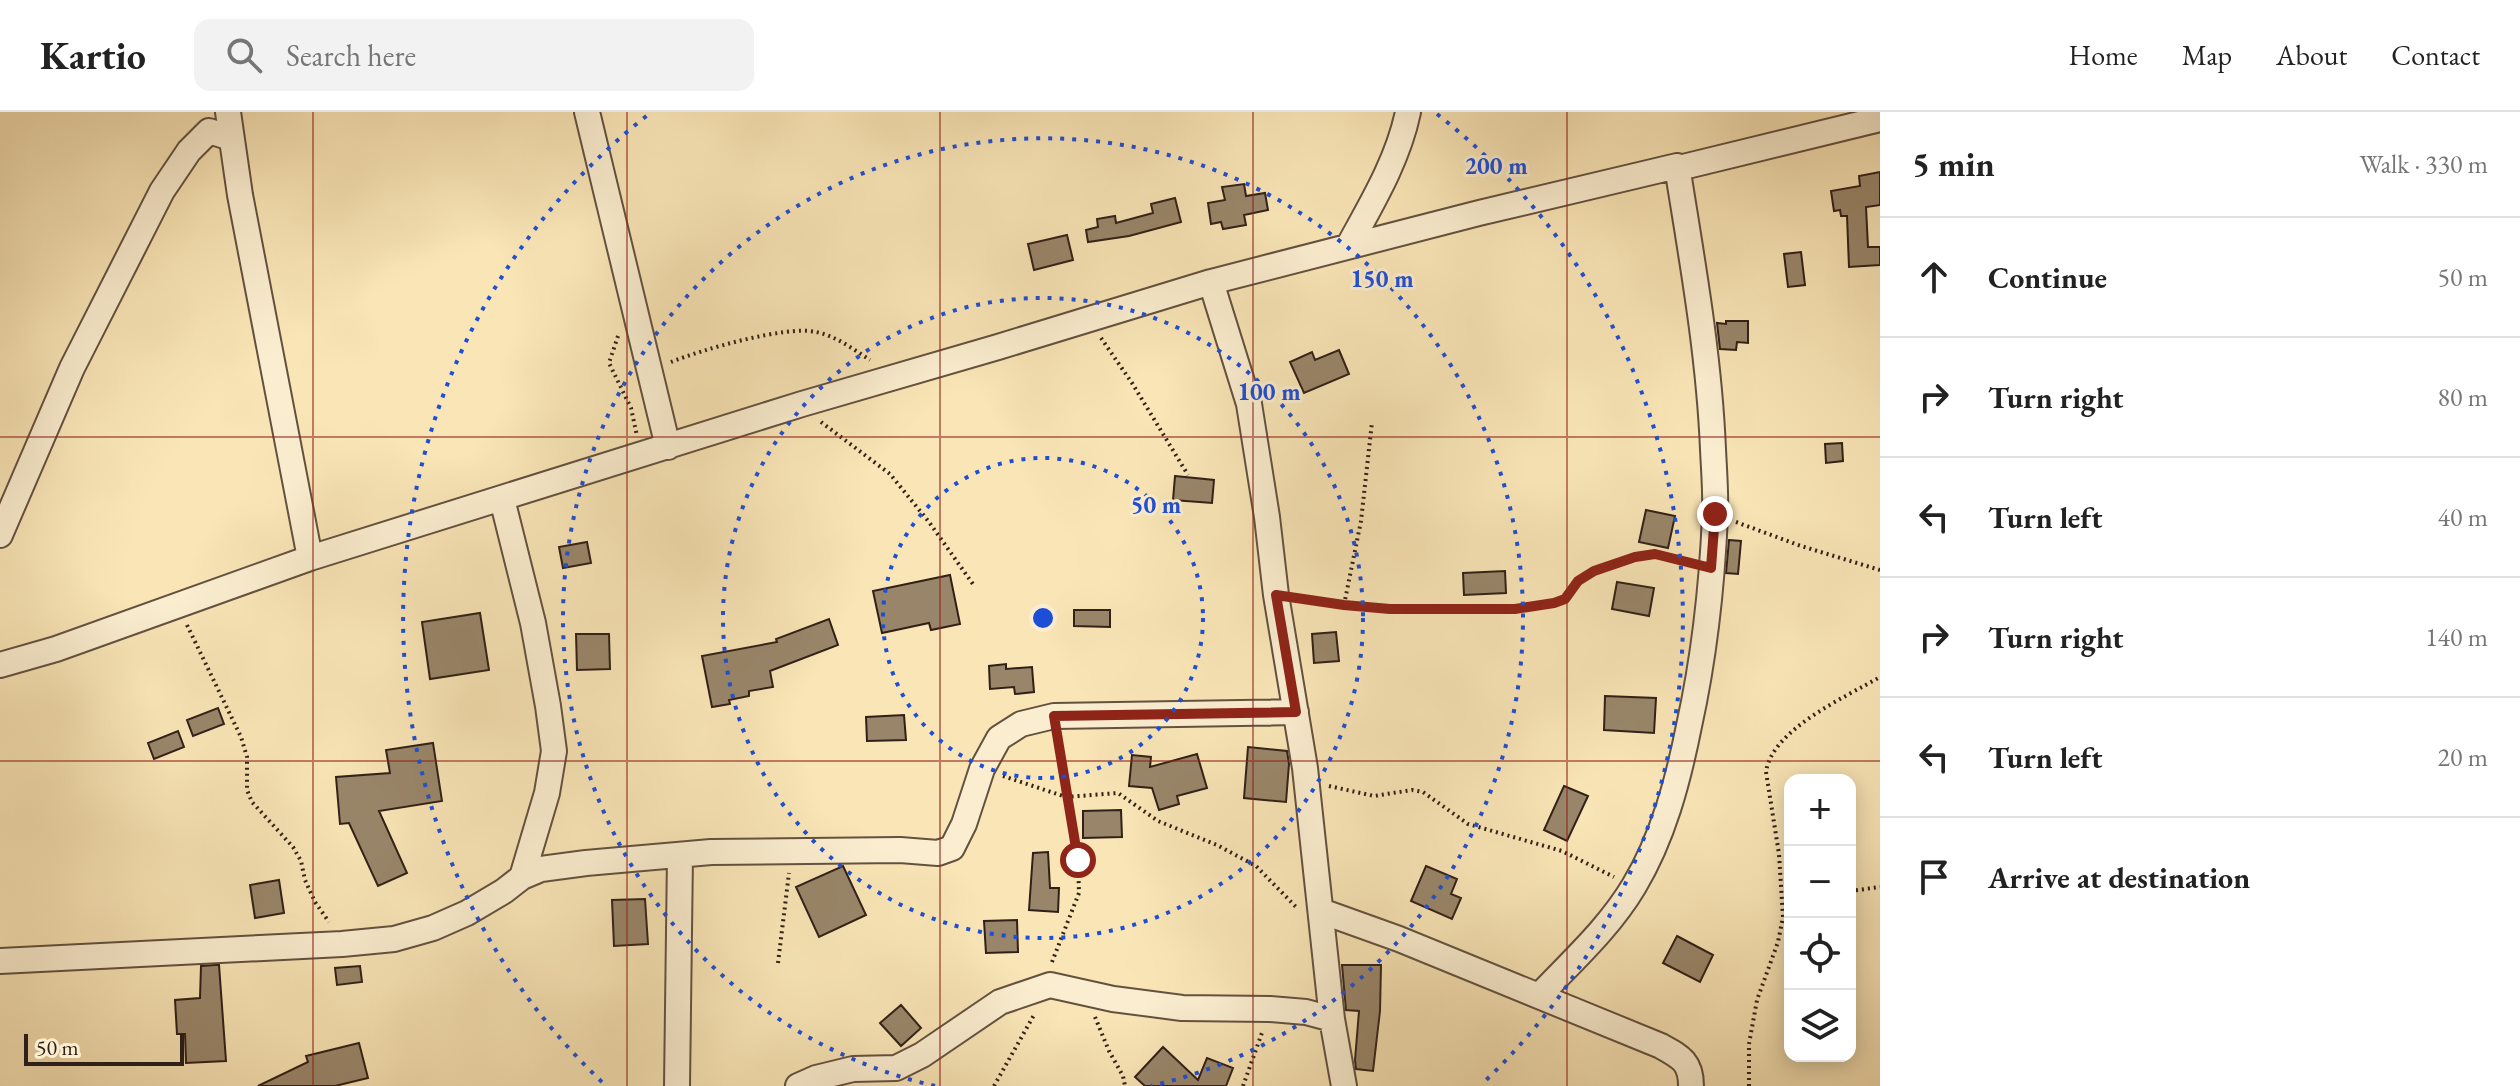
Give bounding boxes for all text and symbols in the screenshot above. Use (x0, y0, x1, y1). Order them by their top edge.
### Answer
search box (194, 19, 754, 91)
text: Kartio (40, 31, 146, 80)
icon: search (222, 33, 266, 77)
text: Search here (286, 36, 416, 75)
text: Home (2068, 37, 2138, 73)
text: Map (2182, 37, 2232, 73)
text: About (2276, 37, 2347, 73)
text: Contact (2391, 37, 2480, 73)
text: 5 min (1912, 142, 1995, 186)
text: Walk · 330 m (2360, 147, 2488, 181)
text: 200 m (1464, 150, 1528, 181)
icon: ahead (1912, 255, 1956, 299)
text: Continue (1988, 258, 2107, 297)
text: 50 m (2438, 260, 2488, 294)
text: 150 m (1350, 263, 1414, 294)
icon: right (1912, 375, 1956, 419)
text: 100 m (1237, 376, 1301, 407)
text: Turn right (1988, 378, 2124, 417)
text: 80 m (2438, 380, 2488, 414)
text: 50 m (1131, 489, 1181, 520)
icon: left (1912, 495, 1956, 539)
route end (1697, 496, 1733, 532)
text: Turn left (1988, 498, 2102, 537)
text: 40 m (2438, 500, 2488, 534)
centre of rings (1029, 604, 1057, 632)
icon: right (1912, 615, 1956, 659)
text: Turn right (1988, 618, 2124, 657)
text: 140 m (2425, 620, 2488, 654)
icon: left (1912, 735, 1956, 779)
text: Turn left (1988, 738, 2102, 777)
text: 20 m (2438, 740, 2488, 774)
map controls (1784, 774, 1856, 1062)
button: + (1784, 774, 1856, 846)
route start (1060, 842, 1096, 878)
button: − (1784, 846, 1856, 918)
icon: arrive (1912, 855, 1956, 899)
text: Arrive at destination (1988, 858, 2250, 897)
button: locate (1784, 918, 1856, 990)
button: layers (1784, 990, 1856, 1062)
scale bar (24, 1030, 184, 1066)
text: 50 m (36, 1033, 79, 1062)

